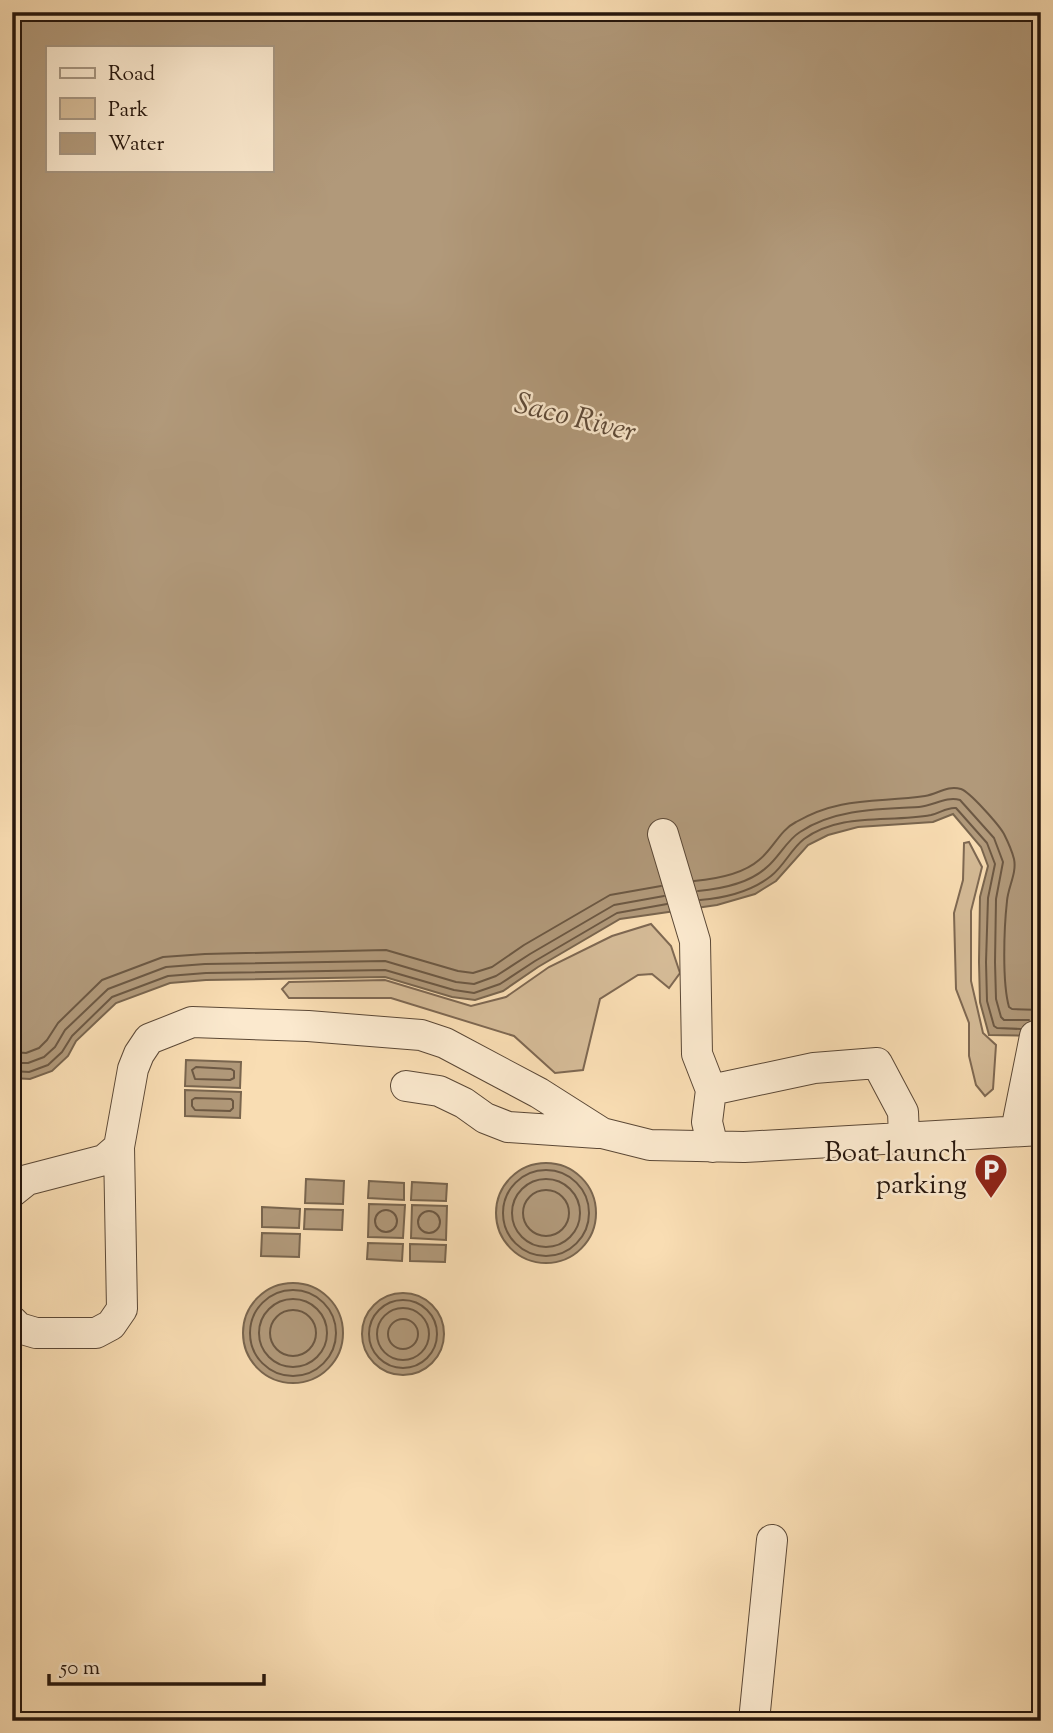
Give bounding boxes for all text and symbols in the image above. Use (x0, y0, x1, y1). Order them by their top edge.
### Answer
legend (46, 46, 273, 172)
text: Road (108, 60, 155, 90)
text: Park (108, 96, 149, 126)
text: Water (108, 130, 165, 160)
water label: Saco River (510, 383, 641, 455)
place label: Boat launch parking (824, 1134, 967, 1206)
parking icon: Boat launch parking (972, 1151, 1010, 1200)
scale bar (49, 1642, 264, 1686)
text: 50 m (59, 1654, 100, 1684)

